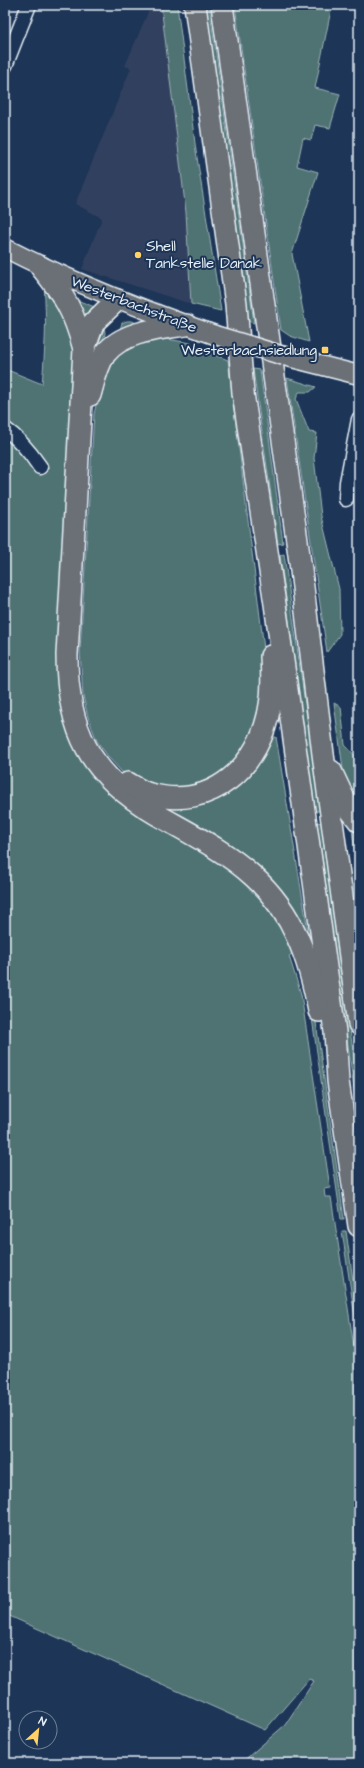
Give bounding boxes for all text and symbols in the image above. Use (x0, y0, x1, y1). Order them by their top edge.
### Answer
place label: Shell Tankstelle Danak (146, 236, 262, 274)
marker: Shell Tankstelle Danak (133, 250, 143, 260)
street label: Westerbachstraße (68, 271, 200, 338)
place label: Westerbachsiedlung (181, 340, 317, 362)
marker: Westerbachsiedlung (320, 345, 330, 355)
north arrow (18, 1710, 58, 1750)
text: N (36, 1713, 49, 1730)

